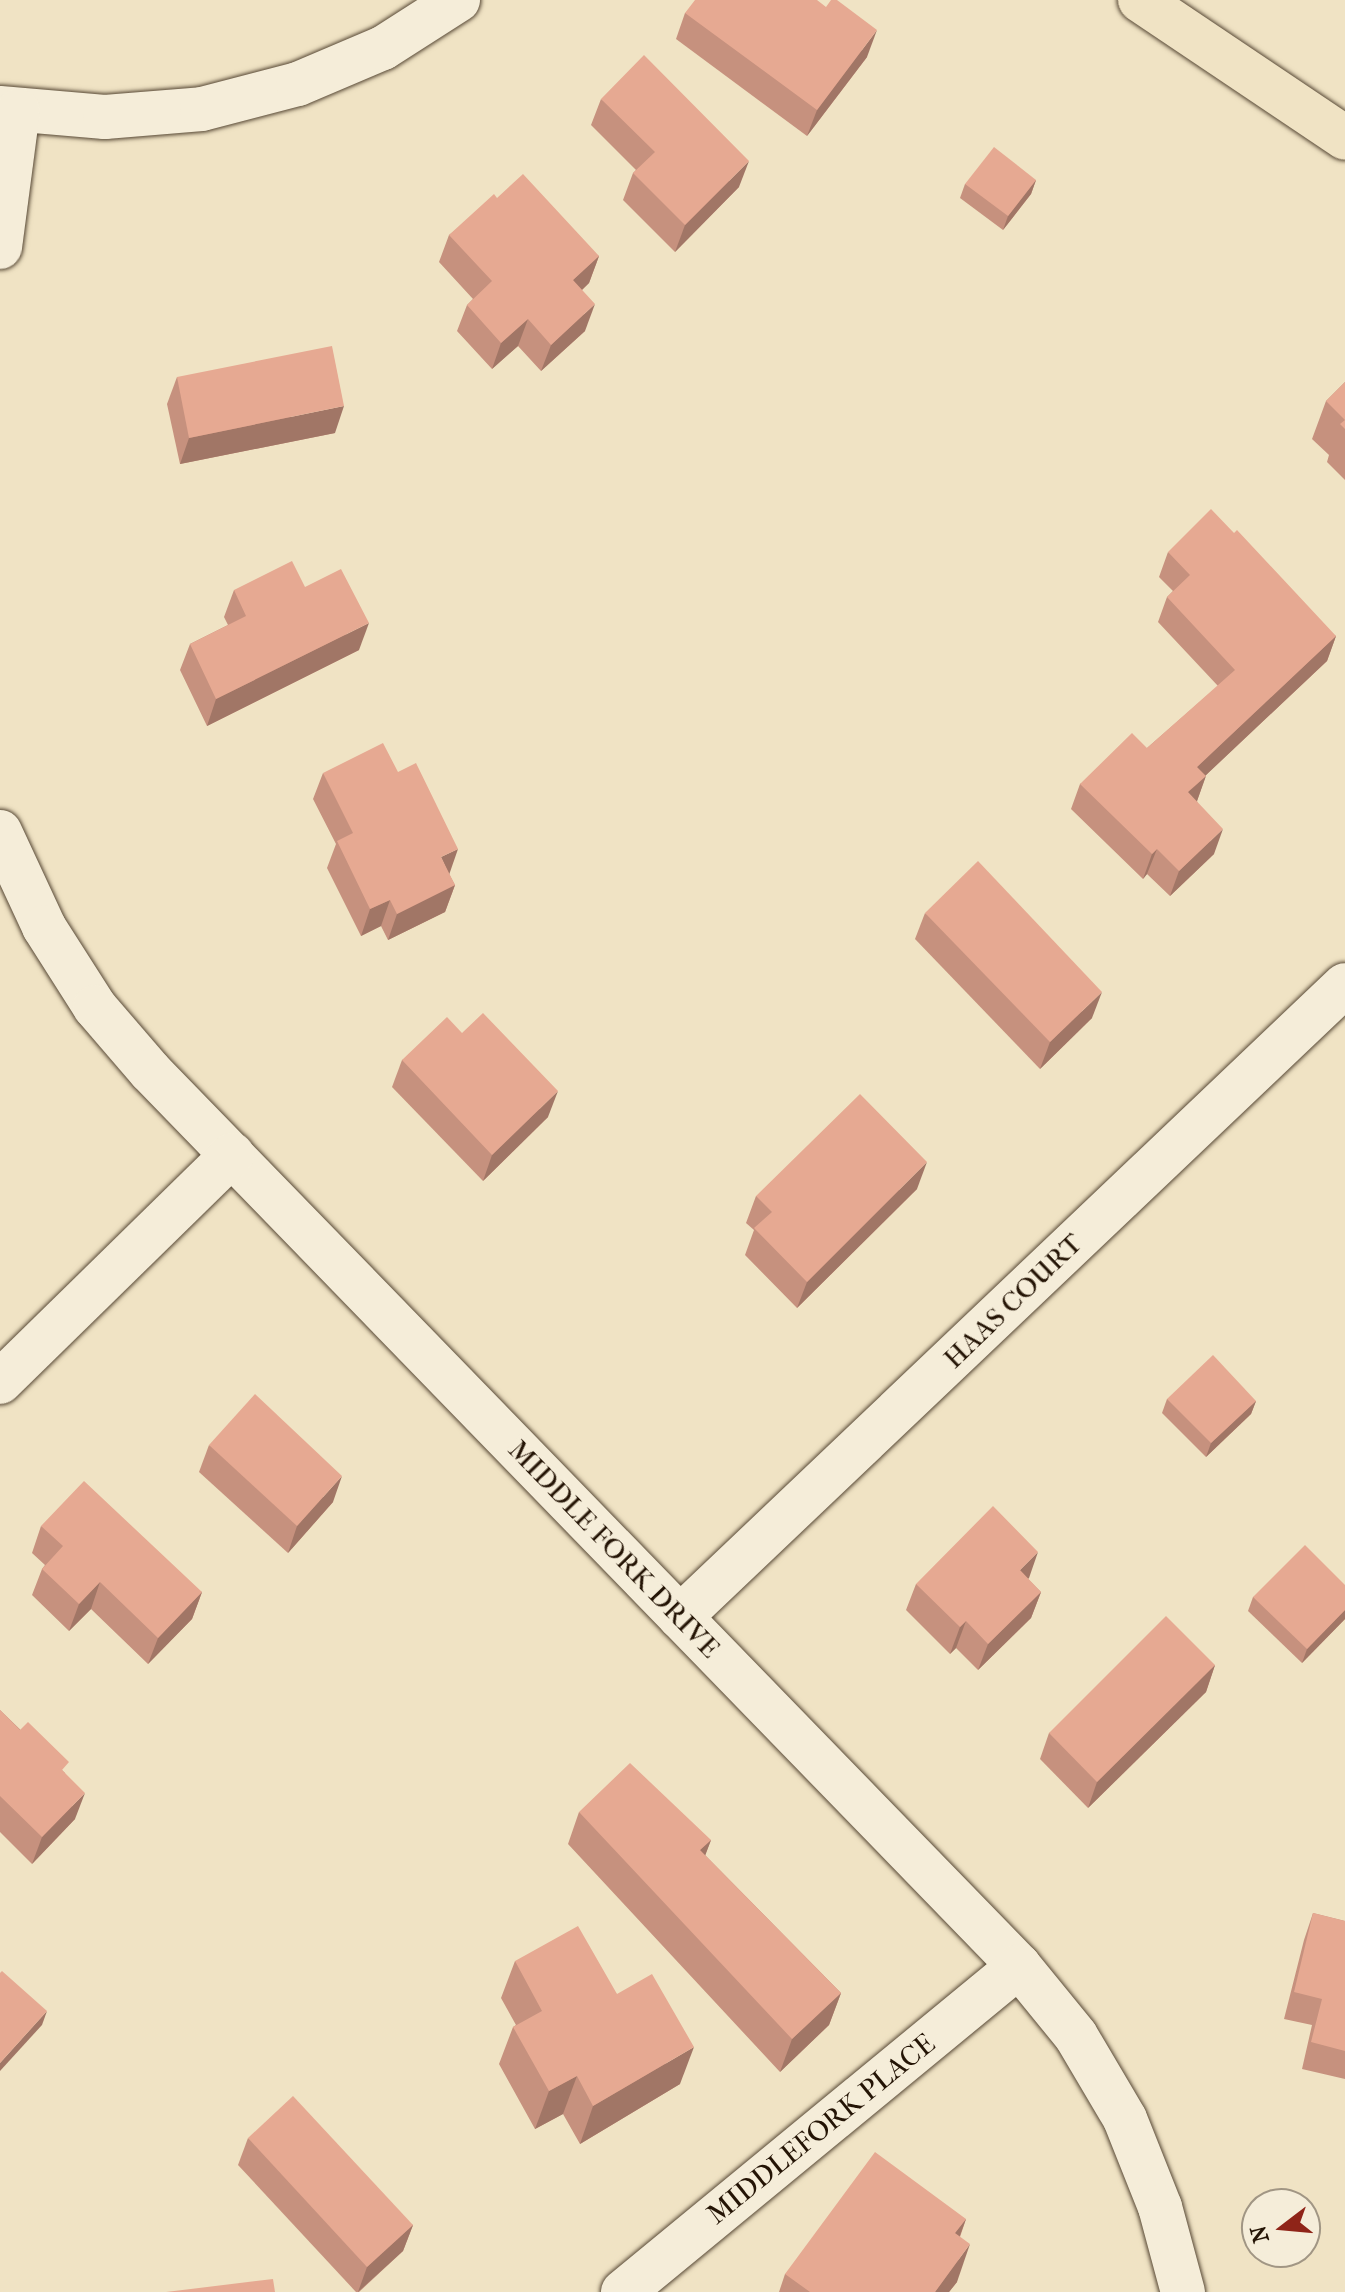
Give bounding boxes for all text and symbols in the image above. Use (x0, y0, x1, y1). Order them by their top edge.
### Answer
street label: HAAS COURT (937, 1227, 1089, 1375)
street label: MIDDLE FORK DRIVE (501, 1433, 727, 1665)
street label: MIDDLEFORK PLACE (700, 2027, 942, 2231)
north arrow (1241, 2188, 1321, 2268)
text: N (1245, 2222, 1275, 2246)

